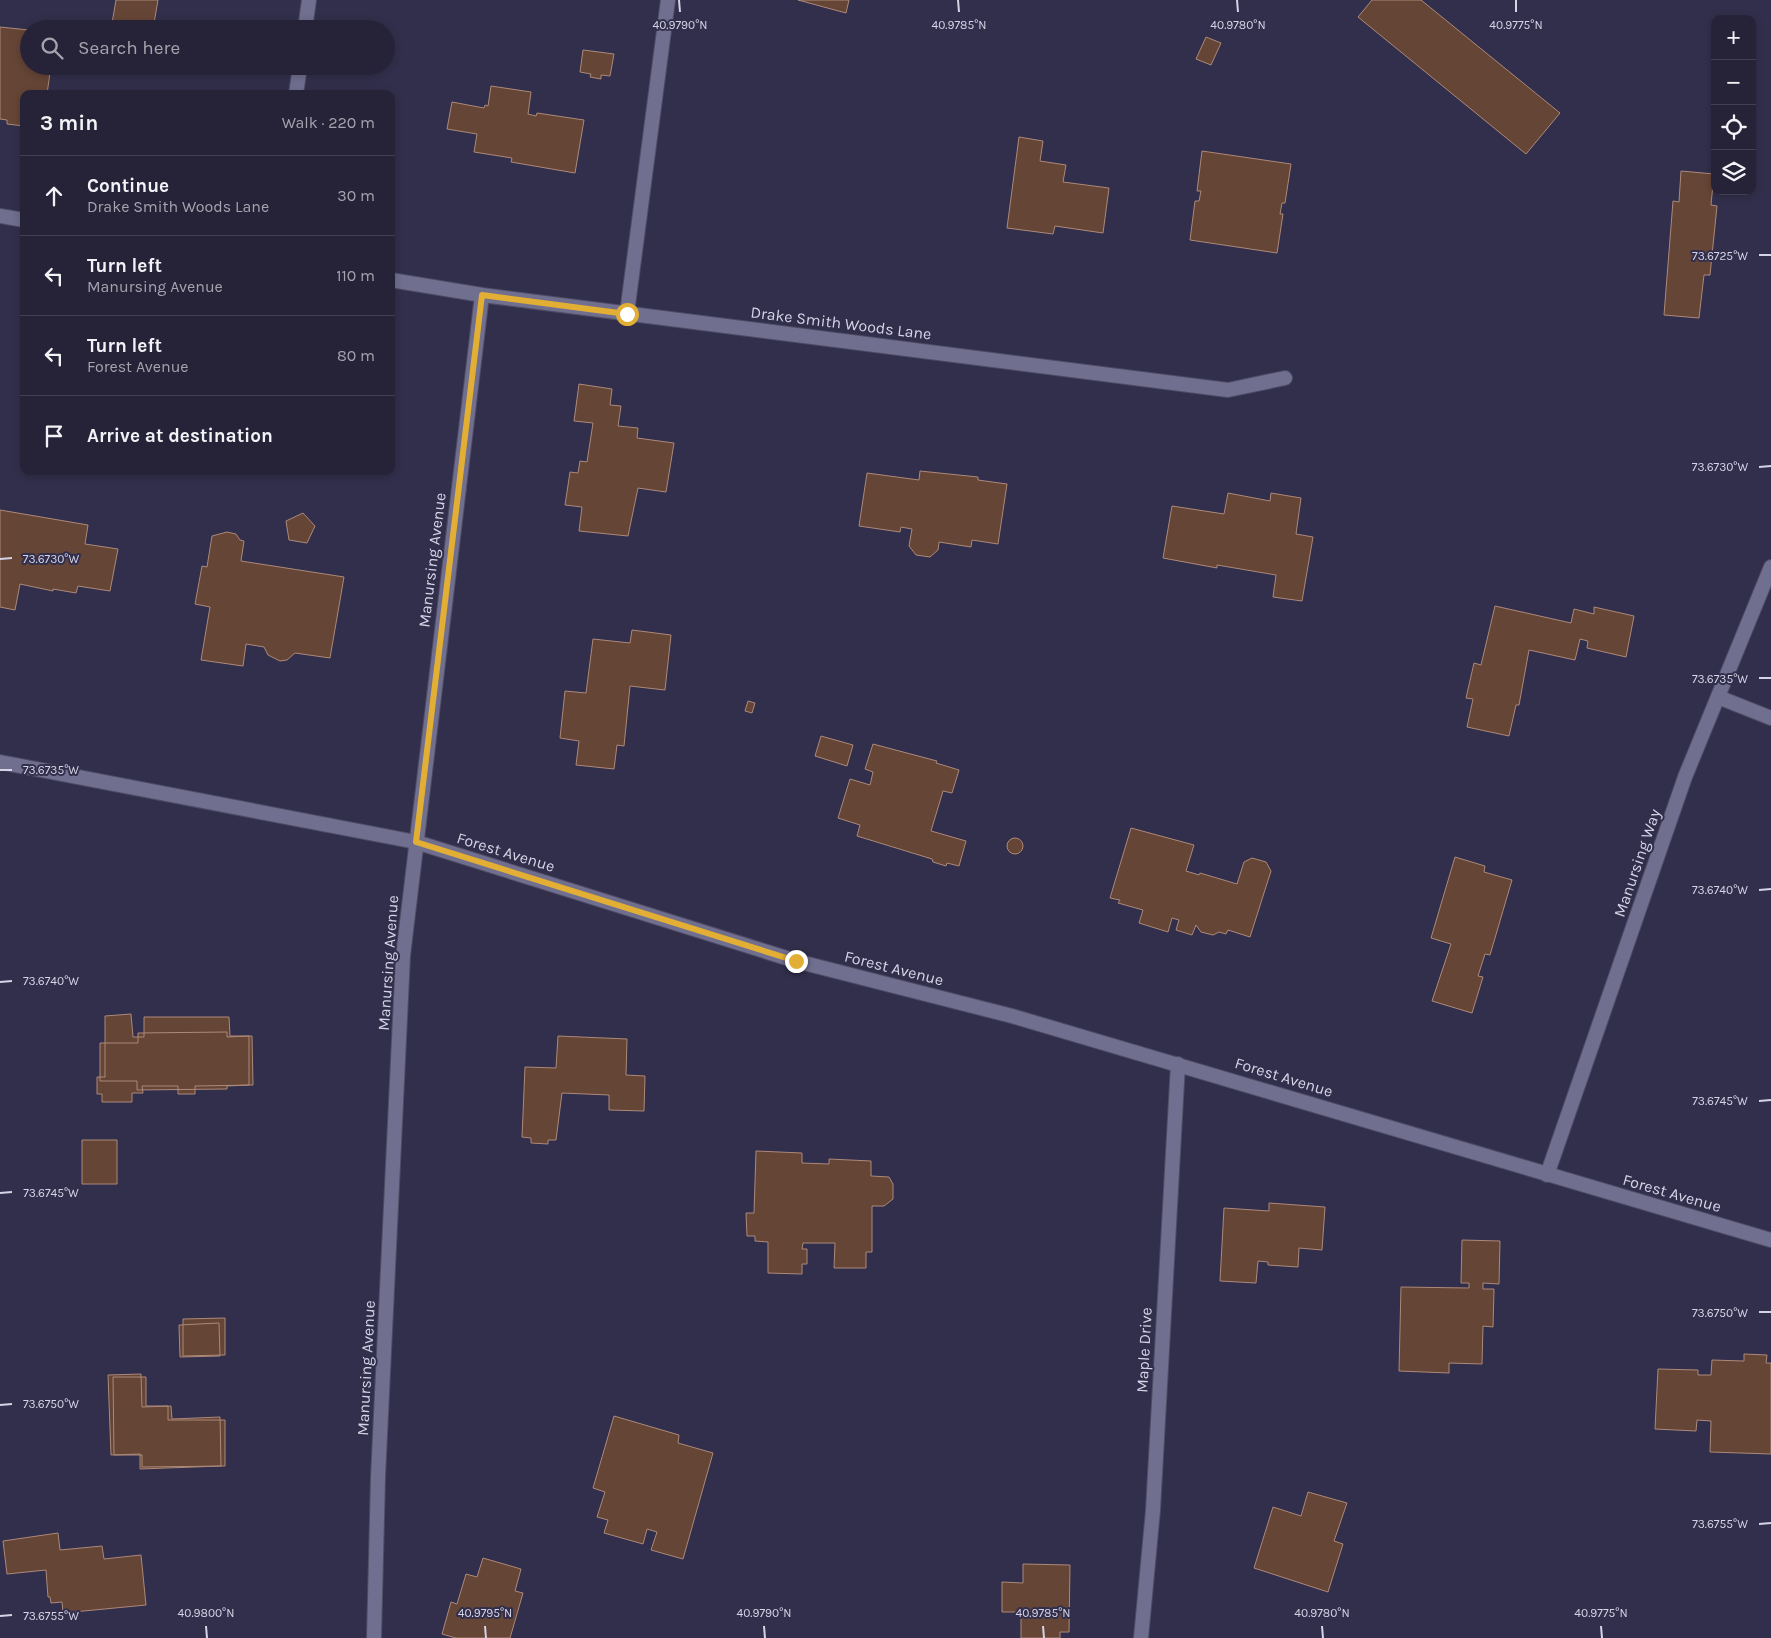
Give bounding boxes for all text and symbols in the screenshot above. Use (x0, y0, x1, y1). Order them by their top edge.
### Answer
map controls (1711, 15, 1756, 195)
button: + (1711, 15, 1756, 60)
text: 40.9790°N (653, 18, 707, 32)
text: 40.9785°N (931, 18, 987, 32)
text: 40.9780°N (1210, 18, 1266, 32)
text: 40.9775°N (1489, 18, 1543, 32)
search box (20, 20, 395, 75)
icon: search (38, 34, 66, 62)
text: Search here (78, 37, 180, 59)
button: − (1711, 60, 1756, 105)
button: locate (1711, 105, 1756, 150)
text: 3 min (40, 111, 98, 135)
text: Walk · 220 m (282, 113, 375, 132)
button: layers (1711, 150, 1756, 195)
text: Continue (87, 175, 169, 197)
icon: ahead (40, 182, 68, 210)
text: 30 m (337, 186, 375, 205)
text: Drake Smith Woods Lane (87, 197, 269, 216)
text: 73.6725°W (1692, 249, 1748, 263)
text: Turn left (87, 255, 162, 277)
icon: left (40, 262, 68, 290)
text: 110 m (336, 266, 375, 285)
text: Manursing Avenue (87, 277, 223, 296)
street label: Drake Smith Woods Lane (749, 302, 933, 344)
route start (616, 303, 639, 326)
text: Turn left (87, 335, 162, 357)
icon: left (40, 342, 68, 370)
text: 80 m (337, 346, 375, 365)
text: Forest Avenue (87, 357, 189, 376)
icon: arrive (40, 422, 68, 450)
text: Arrive at destination (87, 425, 273, 447)
text: 73.6730°W (1692, 460, 1748, 474)
street label: Manursing Avenue (414, 491, 450, 629)
text: 73.6730°W (23, 552, 79, 566)
text: 73.6735°W (1692, 672, 1748, 686)
text: 73.6735°W (23, 763, 79, 777)
street label: Manursing Way (1610, 806, 1665, 920)
street label: Forest Avenue (455, 828, 557, 876)
text: 73.6740°W (1692, 883, 1748, 897)
street label: Manursing Avenue (374, 895, 402, 1031)
street label: Forest Avenue (842, 946, 946, 990)
route end (785, 950, 808, 973)
text: 73.6740°W (23, 974, 79, 988)
street label: Forest Avenue (1233, 1053, 1335, 1101)
text: 73.6745°W (1692, 1094, 1748, 1108)
street label: Forest Avenue (1621, 1170, 1723, 1216)
text: 73.6745°W (23, 1186, 79, 1200)
street label: Manursing Avenue (353, 1300, 379, 1436)
text: 73.6750°W (1692, 1306, 1748, 1320)
street label: Maple Drive (1132, 1307, 1156, 1393)
text: 73.6750°W (23, 1397, 79, 1411)
text: 73.6755°W (1692, 1517, 1748, 1531)
text: 40.9800°N (178, 1606, 234, 1620)
text: 40.9795°N (458, 1606, 512, 1620)
text: 40.9790°N (737, 1606, 791, 1620)
text: 40.9785°N (1015, 1606, 1071, 1620)
text: 40.9780°N (1294, 1606, 1350, 1620)
text: 40.9775°N (1574, 1606, 1628, 1620)
text: 73.6755°W (23, 1609, 79, 1623)

